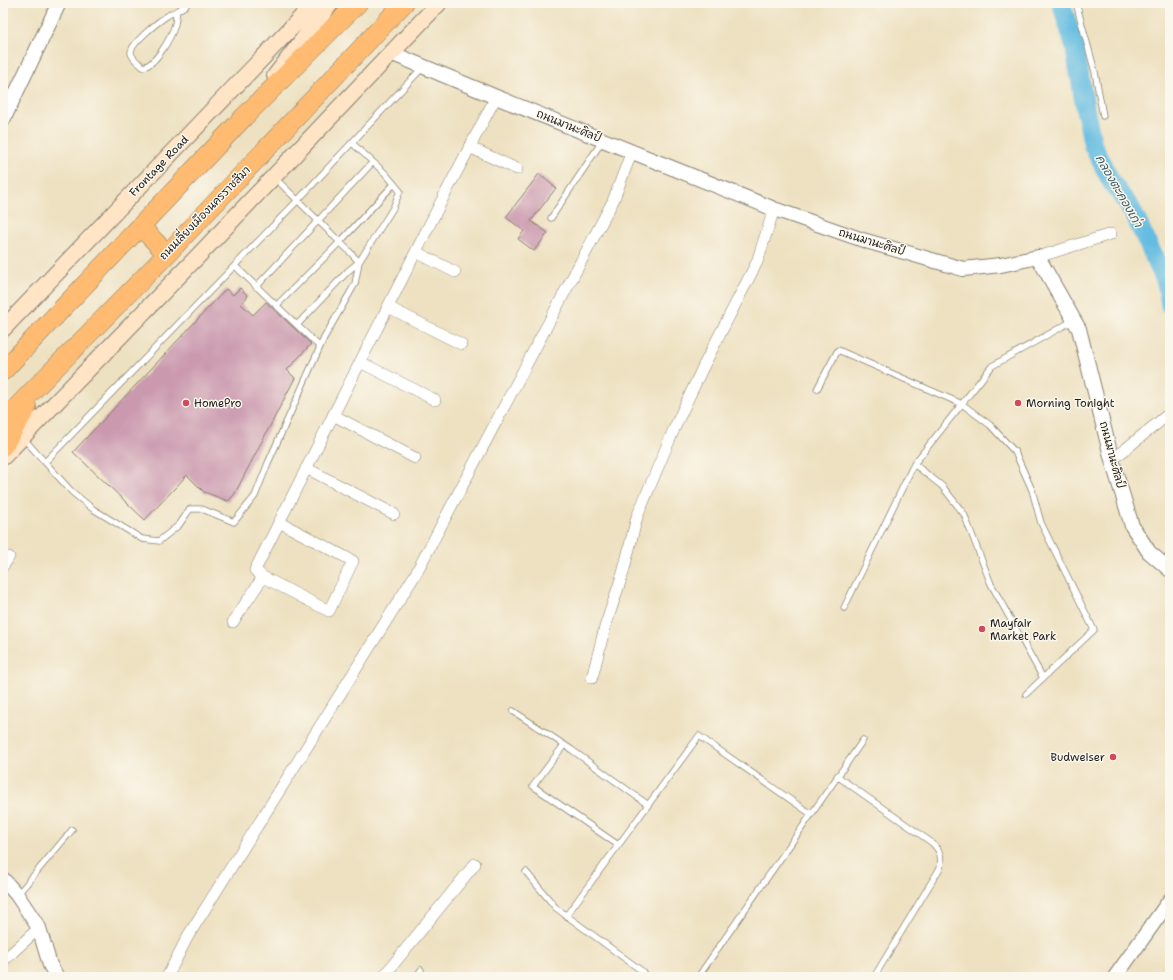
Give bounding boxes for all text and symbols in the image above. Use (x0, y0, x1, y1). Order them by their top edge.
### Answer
street label: ถนนมานะศิลป์ (534, 105, 604, 146)
street label: Frontage Road (126, 132, 192, 200)
water label: คลองตะคองเก่า (1092, 152, 1147, 231)
street label: ถนนเลี่ยงเมืองนครราชสีมา (153, 160, 254, 263)
street label: ถนนมานะศิลป์ (837, 224, 908, 259)
place label: HomePro (194, 396, 242, 411)
place label: Morning Tonight (1026, 396, 1115, 411)
marker: HomePro (181, 398, 191, 408)
marker: Morning Tonight (1013, 398, 1023, 408)
street label: ถนนมานะศิลป์ (1096, 419, 1129, 490)
place label: Mayfair Market Park (990, 616, 1056, 644)
marker: Mayfair Market Park (977, 624, 987, 634)
place label: Budweiser (1050, 750, 1105, 765)
marker: Budweiser (1108, 752, 1118, 762)

